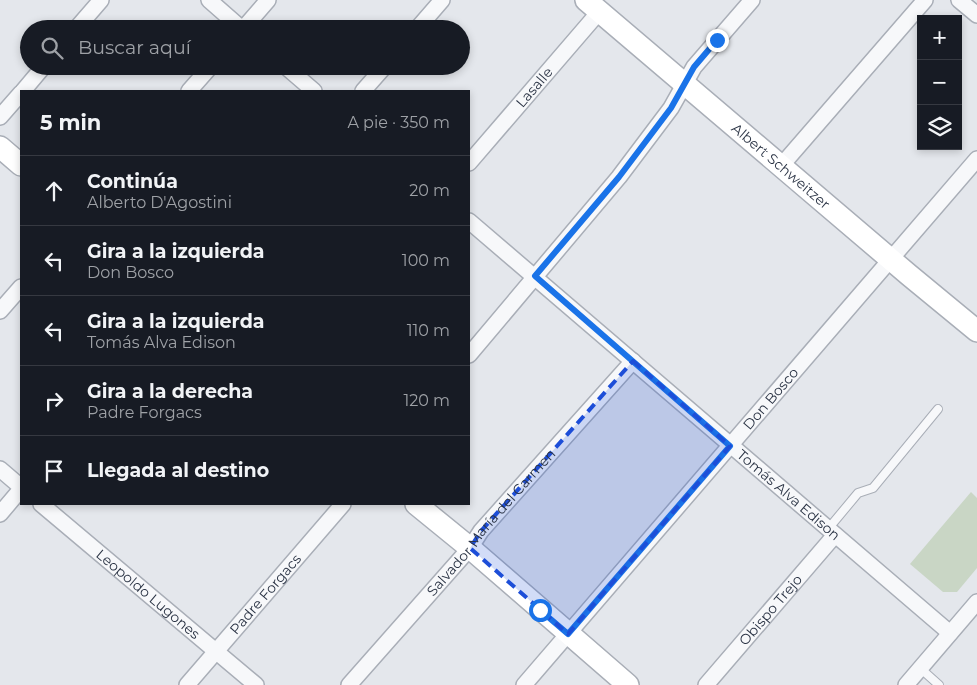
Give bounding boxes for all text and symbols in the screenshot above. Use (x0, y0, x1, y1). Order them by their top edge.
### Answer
map controls (917, 15, 962, 150)
button: + (917, 15, 962, 60)
search box (20, 20, 470, 75)
route end (706, 29, 729, 52)
icon: search (38, 34, 66, 62)
text: Buscar aquí (78, 36, 191, 59)
button: − (917, 60, 962, 105)
street label: Lasalle (512, 63, 557, 111)
button: layers (917, 105, 962, 150)
text: 5 min (40, 110, 101, 135)
text: A pie · 350 m (347, 113, 450, 132)
street label: Albert Schweitzer (728, 119, 834, 213)
text: Continúa (87, 170, 178, 193)
icon: ahead (40, 177, 68, 205)
text: 20 m (409, 181, 450, 200)
text: Alberto D'Agostini (87, 193, 232, 212)
text: Gira a la izquierda (87, 240, 265, 263)
icon: left (40, 247, 68, 275)
text: 100 m (402, 251, 450, 270)
text: Don Bosco (87, 263, 174, 282)
text: Gira a la izquierda (87, 310, 265, 333)
icon: left (40, 317, 68, 345)
text: 110 m (407, 321, 450, 340)
text: Tomás Alva Edison (87, 333, 236, 352)
street label: Don Bosco (739, 364, 803, 433)
text: Gira a la derecha (87, 380, 253, 403)
icon: right (40, 387, 68, 415)
text: 120 m (403, 391, 450, 410)
text: Padre Forgacs (87, 403, 202, 422)
street label: Salvador María del Carmen (423, 445, 559, 600)
street label: Tomás Alva Edison (733, 446, 844, 544)
icon: arrive (40, 457, 68, 485)
text: Llegada al destino (87, 459, 269, 482)
street label: Leopoldo Lugones (93, 545, 204, 643)
street label: Padre Forgacs (226, 550, 305, 638)
street label: Obispo Trejo (735, 571, 806, 649)
route start (529, 599, 552, 622)

